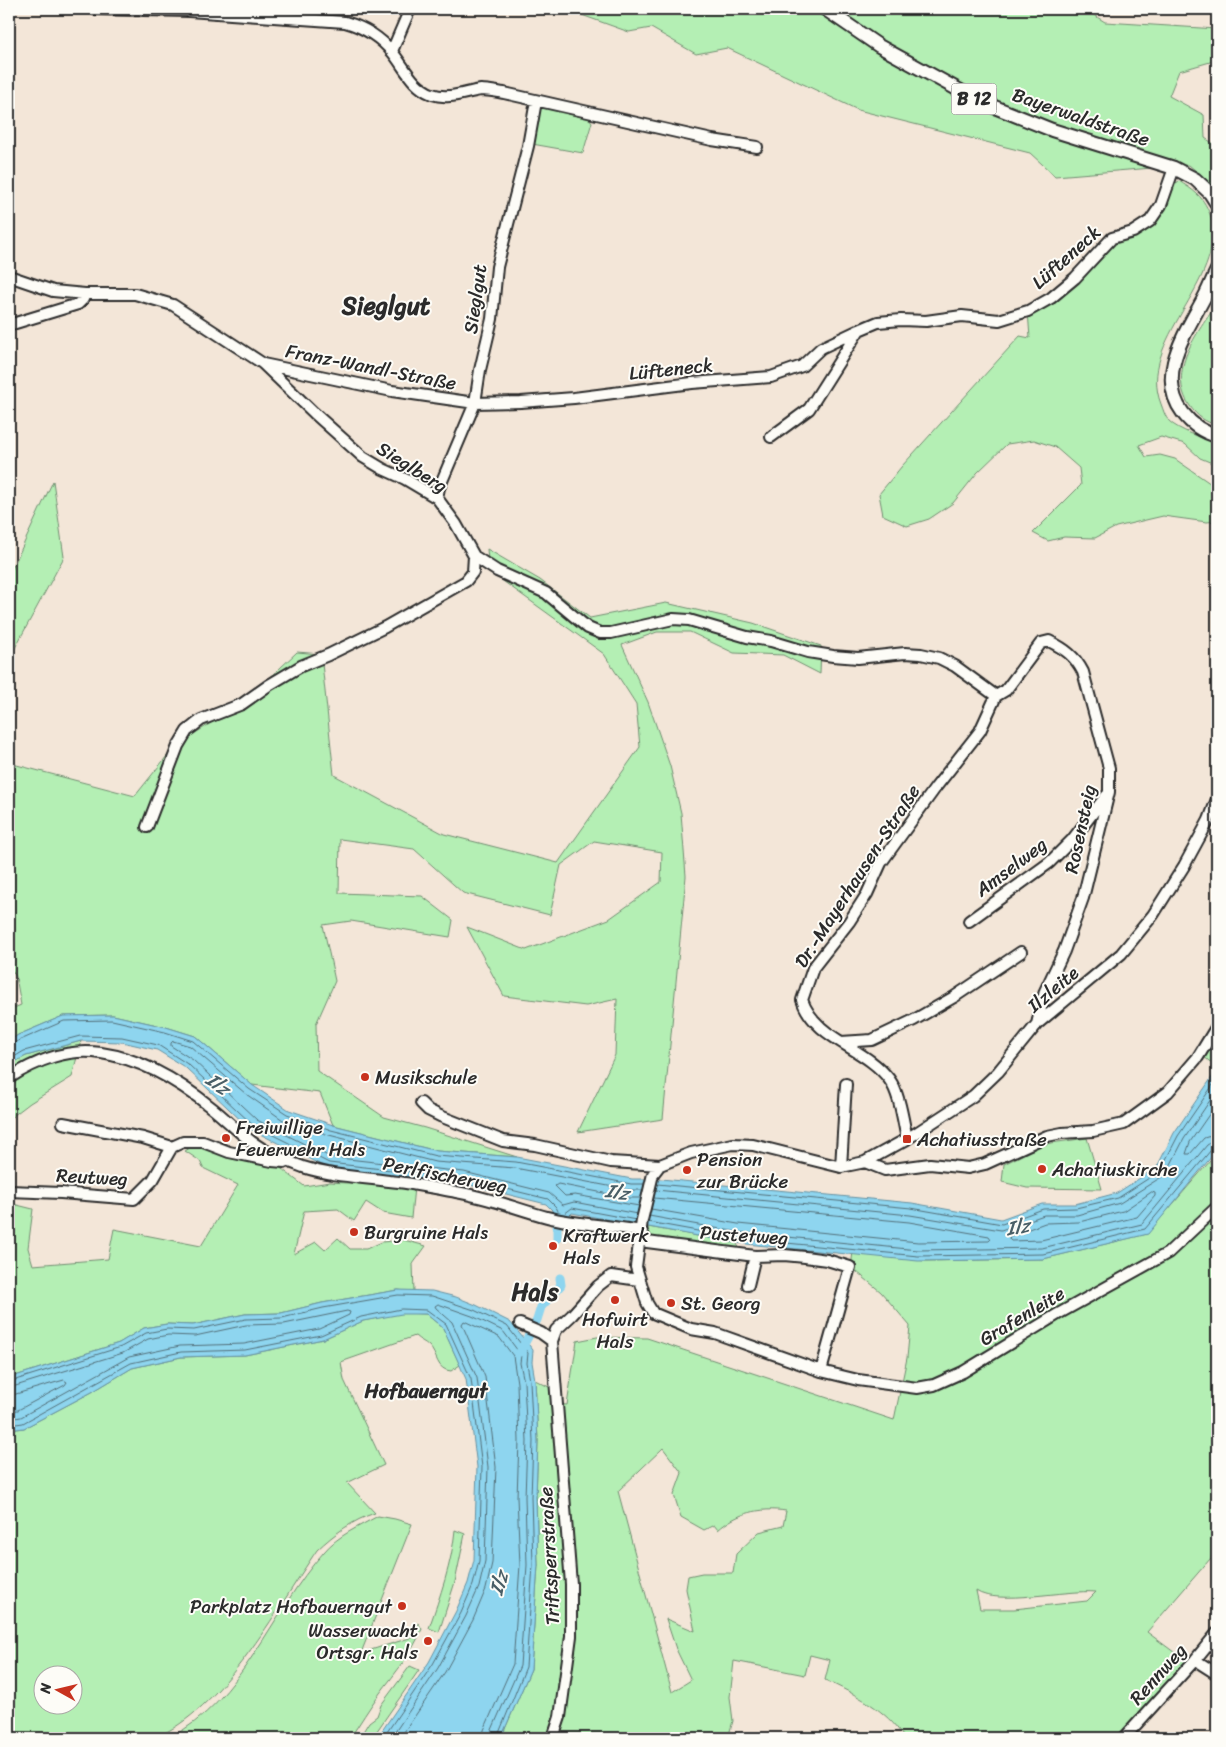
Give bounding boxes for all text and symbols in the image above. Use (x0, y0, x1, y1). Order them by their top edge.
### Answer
street label: Bayerwaldstraße (1008, 78, 1154, 156)
road number: B 12 (952, 84, 996, 115)
street label: Lüfteneck (1024, 217, 1108, 297)
street label: Sieglgut (454, 262, 496, 336)
district label: Sieglgut (341, 285, 431, 327)
street label: Franz-Wandl-Straße (283, 334, 459, 400)
street label: Lüfteneck (627, 348, 715, 390)
street label: Sieglberg (370, 432, 454, 502)
street label: Dr.-Mayerhausen-Straße (785, 777, 929, 974)
street label: Rosensteig (1055, 781, 1106, 876)
street label: Amselweg (967, 828, 1055, 906)
street label: Ilzleite (1019, 957, 1087, 1022)
place label: Musikschule (375, 1061, 478, 1094)
water label: Ilz (198, 1062, 240, 1107)
marker: Musikschule (359, 1071, 371, 1083)
place label: Freiwillige Feuerwehr Hals (236, 1111, 365, 1166)
place label: Achatiusstraße (916, 1123, 1047, 1156)
marker: Freiwillige Feuerwehr Hals (220, 1132, 232, 1144)
marker: Achatiusstraße (901, 1133, 913, 1145)
place label: Pension zur Brücke (696, 1143, 788, 1198)
street label: Perlfischerweg (380, 1147, 510, 1203)
place label: Achatiuskirche (1051, 1153, 1178, 1186)
street label: Reutweg (55, 1159, 129, 1195)
marker: Achatiuskirche (1036, 1163, 1048, 1175)
marker: Pension zur Brücke (681, 1164, 693, 1176)
water label: Ilz (602, 1173, 634, 1211)
water label: Ilz (1003, 1207, 1036, 1246)
street label: Pustetweg (699, 1215, 789, 1255)
place label: Burgruine Hals (364, 1216, 488, 1249)
place label: Kraftwerk Hals (563, 1219, 650, 1274)
marker: Burgruine Hals (348, 1226, 360, 1238)
marker: Kraftwerk Hals (547, 1240, 559, 1252)
district label: Hals (512, 1271, 559, 1313)
street label: Grafenleite (973, 1277, 1072, 1355)
place label: St. Georg (681, 1287, 761, 1320)
marker: Hofwirt Hals (609, 1294, 621, 1306)
marker: St. Georg (665, 1297, 677, 1309)
place label: Hofwirt Hals (582, 1303, 648, 1358)
district label: Hofbauerngut (364, 1374, 489, 1409)
street label: Triftsperrstraße (529, 1486, 569, 1626)
water label: Ilz (479, 1563, 520, 1600)
place label: Parkplatz Hofbauerngut (190, 1590, 393, 1623)
marker: Parkplatz Hofbauerngut (396, 1600, 408, 1612)
place label: Wasserwacht Ortsgr. Hals (308, 1614, 418, 1669)
marker: Wasserwacht Ortsgr. Hals (422, 1635, 434, 1647)
street label: Rennweg (1121, 1635, 1195, 1713)
north arrow (32, 1664, 82, 1714)
text: N (32, 1681, 59, 1696)

